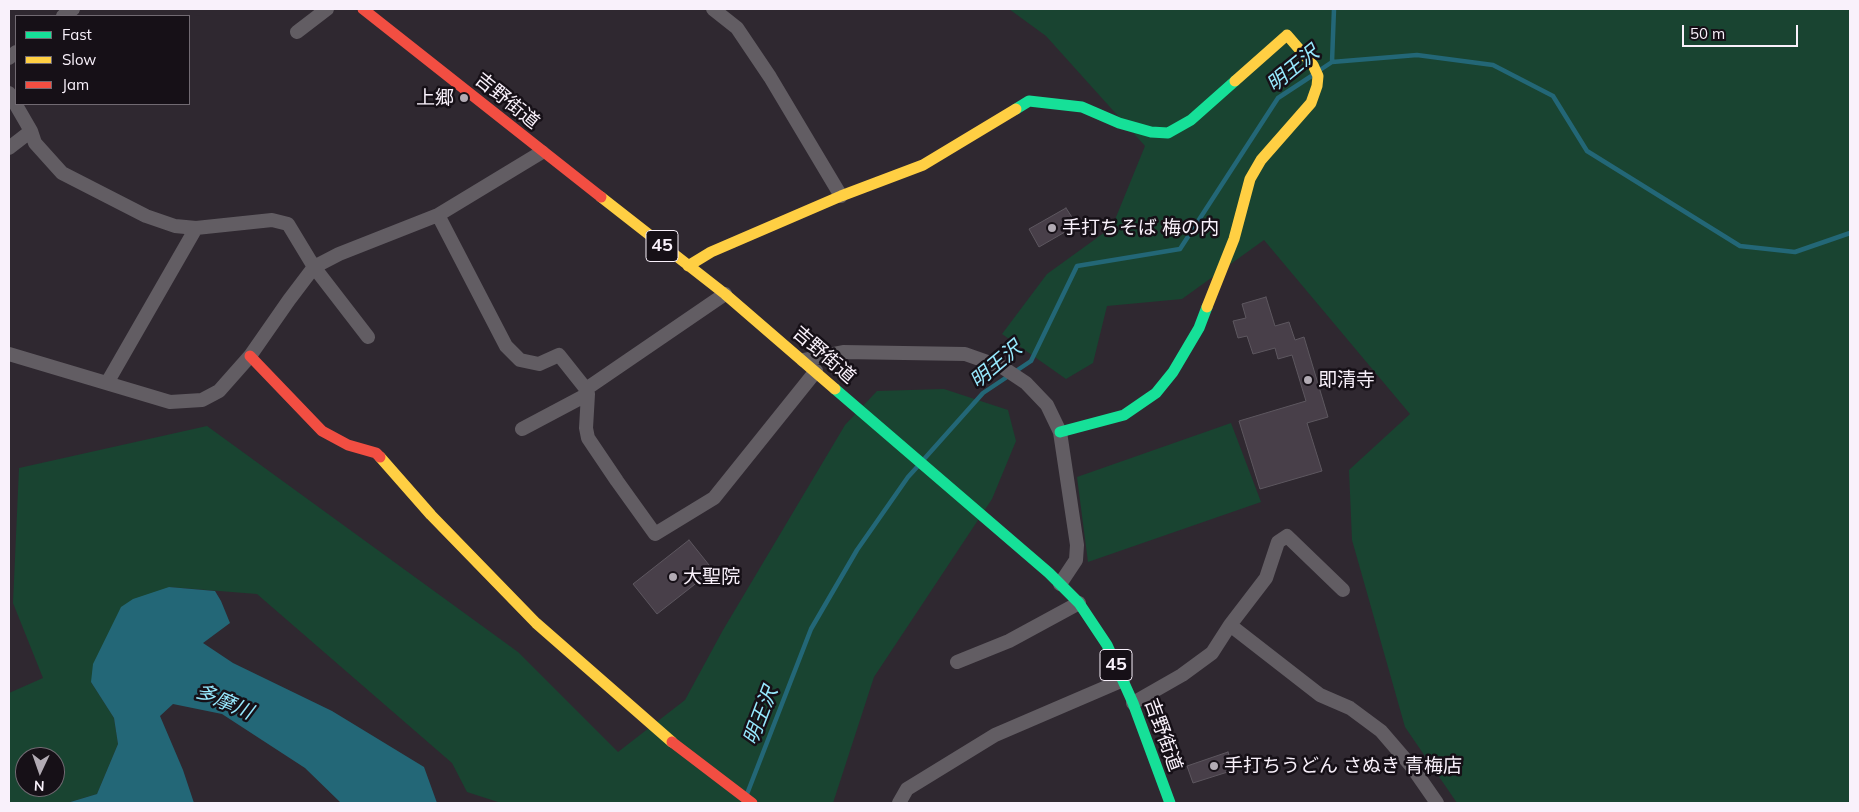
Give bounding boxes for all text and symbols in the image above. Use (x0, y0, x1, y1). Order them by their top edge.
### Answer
legend (15, 15, 190, 105)
scale bar (1684, 15, 1800, 47)
text: 50 m (1690, 24, 1725, 43)
text: Fast (62, 25, 92, 44)
water label: 明王沢 (1262, 41, 1324, 97)
text: Slow (62, 50, 96, 69)
street label: 吉野街道 (470, 68, 544, 134)
text: Jam (62, 75, 89, 94)
place label: 上郷 (416, 87, 454, 109)
marker: 上郷 (458, 92, 470, 104)
place label: 手打ちそば 梅の内 (1062, 217, 1219, 239)
marker: 手打ちそば 梅の内 (1046, 222, 1058, 234)
road number: 45 (646, 230, 678, 262)
street label: 吉野街道 (788, 321, 860, 389)
water label: 明王沢 (965, 337, 1027, 393)
place label: 即清寺 (1318, 369, 1375, 391)
marker: 即清寺 (1302, 374, 1314, 386)
place label: 大聖院 (683, 566, 740, 588)
marker: 大聖院 (667, 571, 679, 583)
road number: 45 (1100, 650, 1132, 680)
water label: 多摩川 (192, 679, 256, 725)
water label: 明王沢 (739, 684, 783, 748)
street label: 吉野街道 (1139, 695, 1187, 775)
north arrow (15, 747, 65, 797)
place label: 手打ちうどん さぬき 青梅店 (1224, 755, 1462, 777)
marker: 手打ちうどん さぬき 青梅店 (1208, 760, 1220, 772)
text: N (34, 777, 45, 795)

